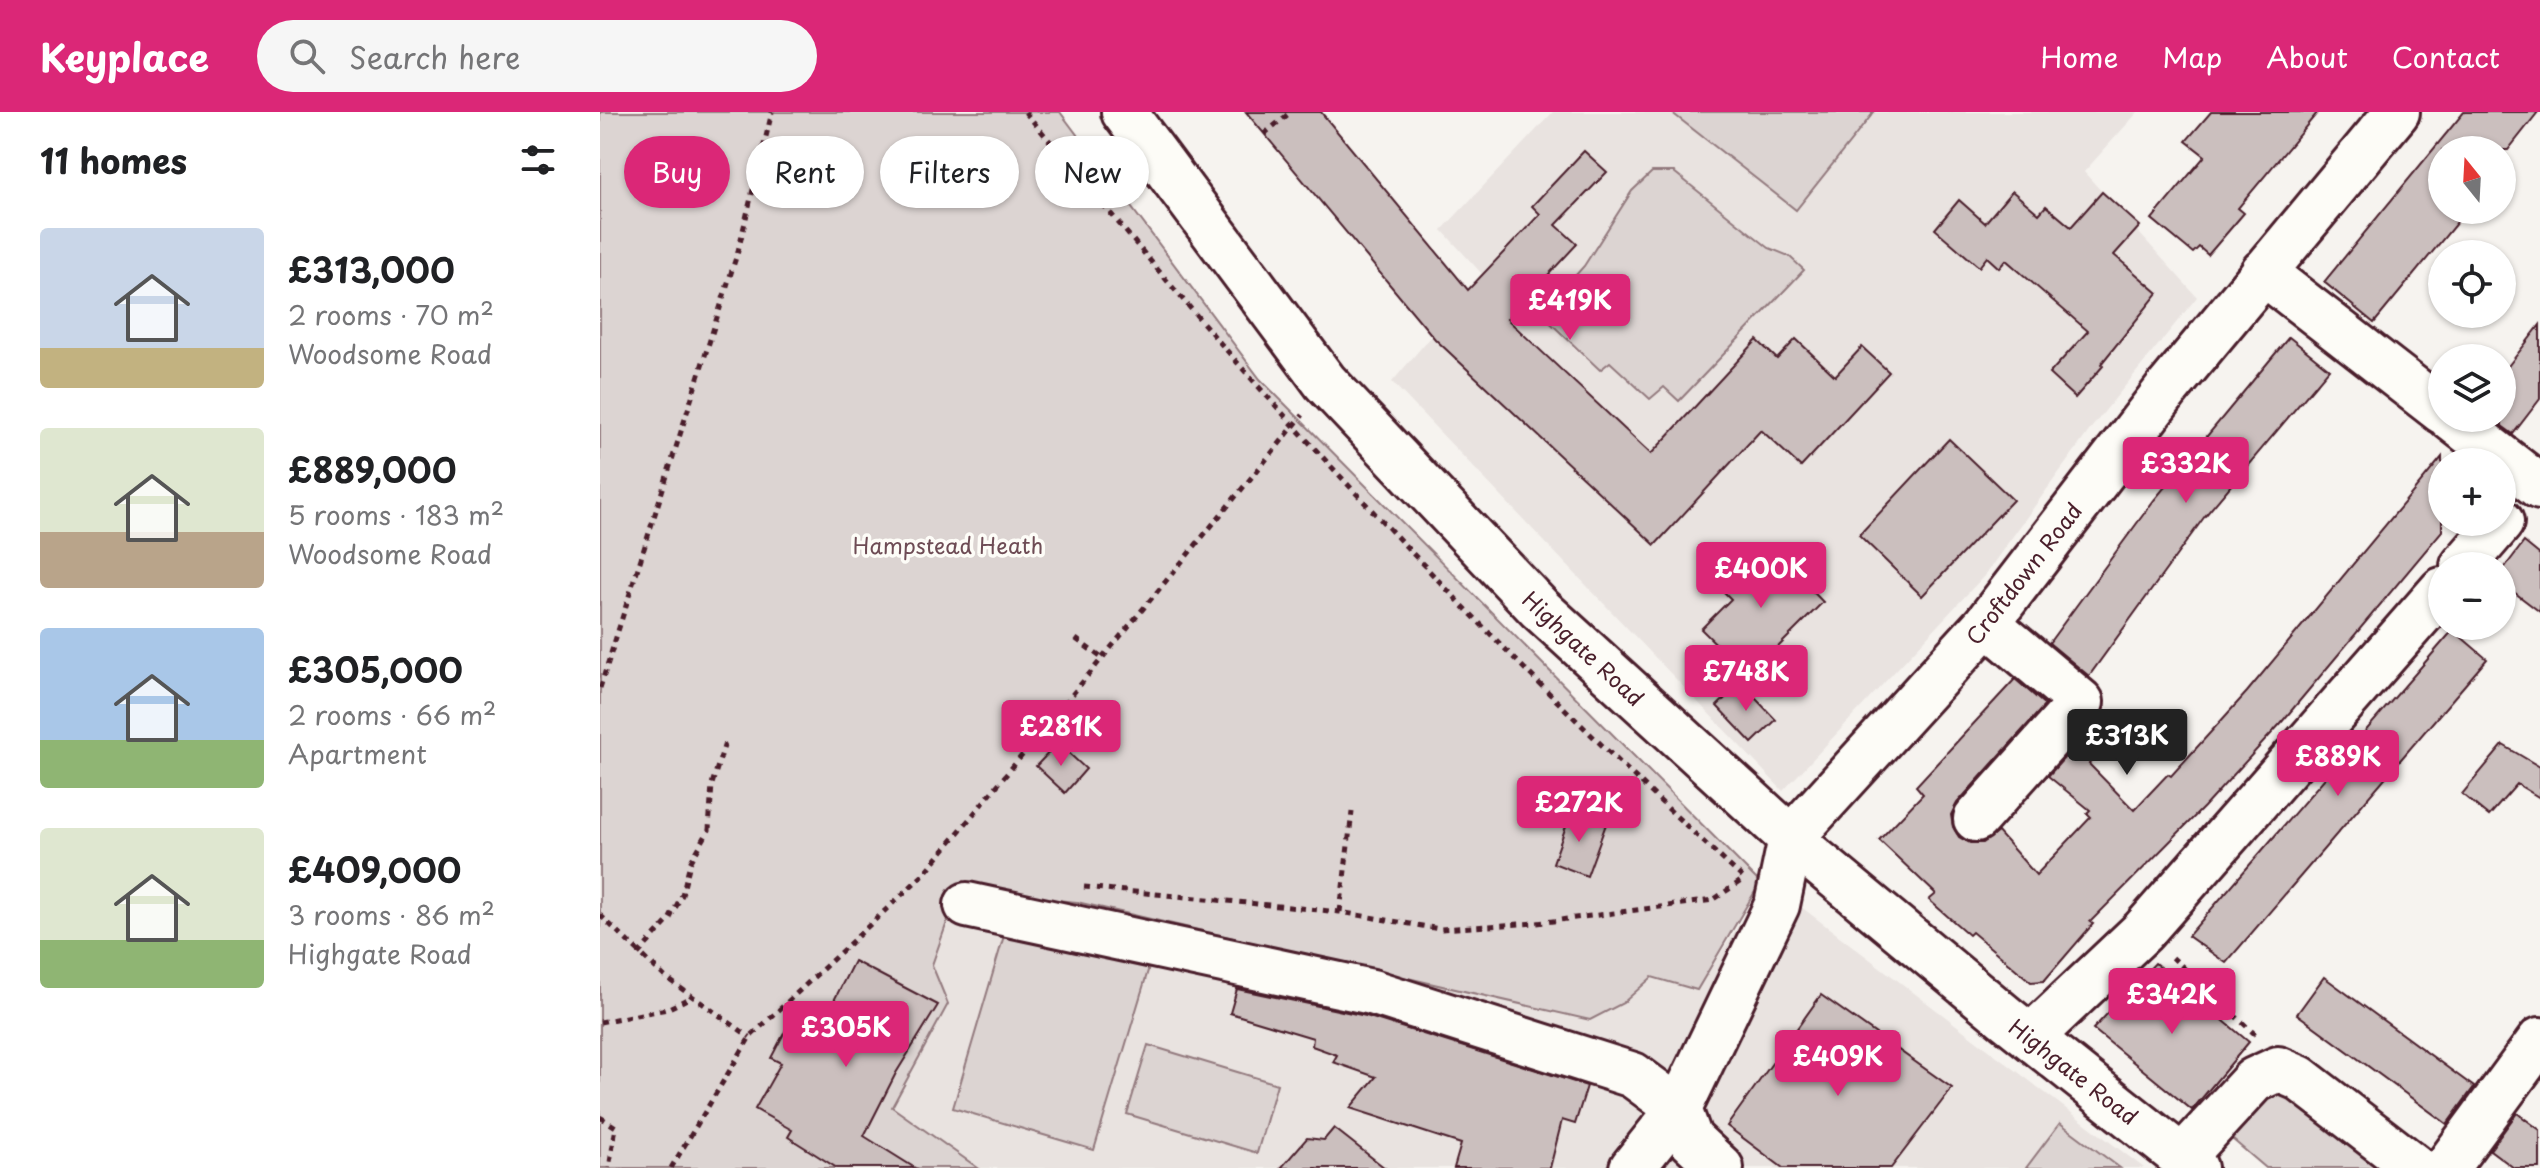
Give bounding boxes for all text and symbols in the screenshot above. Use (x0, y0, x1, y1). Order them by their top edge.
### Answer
search box (257, 20, 817, 92)
text: Keyplace (40, 28, 209, 85)
icon: search (285, 34, 329, 78)
text: Search here (349, 34, 521, 79)
text: Home (2040, 35, 2118, 78)
text: Map (2162, 35, 2222, 78)
text: About (2266, 35, 2348, 78)
text: Contact (2392, 35, 2500, 78)
text: 11 homes (40, 134, 187, 186)
chip: Buy (624, 136, 730, 208)
chip: Rent (746, 136, 864, 208)
chip: Filters (880, 136, 1019, 208)
chip: New (1035, 136, 1149, 208)
north arrow (2428, 136, 2516, 224)
map controls (2428, 136, 2516, 640)
icon: filters (516, 138, 560, 182)
button: locate (2428, 240, 2516, 328)
text: £313,000 (288, 243, 455, 295)
icon: home (104, 260, 200, 356)
pin: £419K (1514, 274, 1626, 342)
text: £419K (1528, 280, 1612, 319)
text: 2 rooms · 70 m² (288, 295, 494, 334)
text: Woodsome Road (288, 334, 492, 373)
button: layers (2428, 344, 2516, 432)
pin: £332K (2130, 437, 2242, 505)
text: £889,000 (288, 443, 456, 495)
text: £332K (2141, 443, 2231, 482)
button: + (2428, 448, 2516, 536)
icon: home (104, 460, 200, 556)
text: 5 rooms · 183 m² (288, 495, 504, 534)
street label: Croftdown Road (1957, 495, 2089, 651)
park label: Hampstead Heath (853, 528, 1043, 561)
text: Woodsome Road (288, 534, 492, 573)
pin: £400K (1705, 542, 1817, 610)
text: £400K (1714, 548, 1808, 587)
button: − (2428, 552, 2516, 640)
street label: Highgate Road (1516, 583, 1652, 713)
text: £305,000 (288, 643, 463, 695)
pin: £748K (1690, 645, 1802, 713)
text: £748K (1703, 651, 1789, 690)
icon: home (104, 660, 200, 756)
text: 2 rooms · 66 m² (288, 695, 497, 734)
pin: £281K (1005, 700, 1117, 768)
text: £281K (1020, 706, 1103, 745)
pin: £313K (2071, 709, 2183, 777)
text: £313K (2085, 715, 2169, 754)
pin: £889K (2282, 730, 2394, 798)
text: Apartment (288, 734, 427, 773)
text: £889K (2295, 736, 2381, 775)
pin: £272K (1523, 776, 1635, 844)
text: £272K (1535, 782, 1623, 821)
text: £409,000 (288, 843, 461, 895)
icon: home (104, 860, 200, 956)
text: 3 rooms · 86 m² (288, 895, 495, 934)
text: Highgate Road (288, 934, 472, 973)
pin: £342K (2116, 968, 2228, 1036)
text: £342K (2127, 974, 2218, 1013)
pin: £305K (790, 1001, 902, 1069)
text: £305K (801, 1007, 891, 1046)
street label: Highgate Road (2002, 1010, 2146, 1132)
pin: £409K (1782, 1030, 1894, 1098)
text: £409K (1793, 1036, 1883, 1075)

